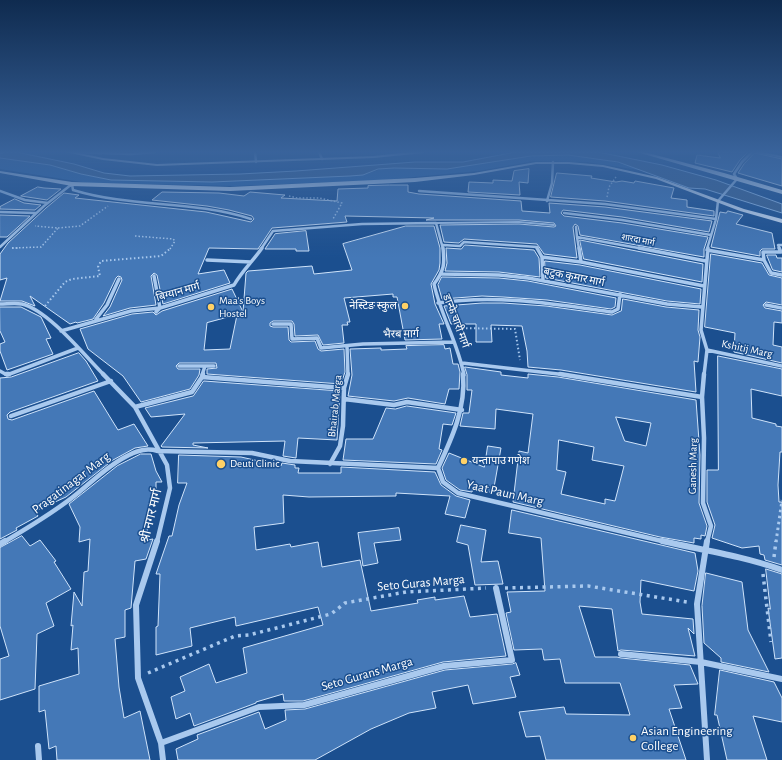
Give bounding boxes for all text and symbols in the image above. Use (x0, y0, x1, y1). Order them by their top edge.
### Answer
street label: शारदा मार्ग (621, 232, 655, 248)
street label: बटुक कुमार मार्ग (542, 265, 606, 289)
street label: बिग्यान मार्ग (155, 279, 201, 305)
street label: डान्फे चारी मार्ग (440, 292, 472, 350)
place label: Maa's Boys Hostel (219, 294, 265, 320)
place label: नेस्टिङ स्कुल (349, 299, 397, 313)
marker: नेस्टिङ स्कुल (400, 301, 410, 311)
marker: Maa's Boys Hostel (206, 302, 216, 312)
street label: भैरब मार्ग (383, 327, 419, 341)
street label: Kshitij Marg (720, 337, 774, 361)
street label: Bhairab Marga (325, 374, 345, 438)
street label: Ganesh Marg (686, 438, 700, 494)
street label: Pragatinagar Marg (29, 449, 113, 517)
place label: यन्तापाउ गणेश (472, 454, 529, 468)
marker: यन्तापाउ गणेश (459, 456, 469, 466)
place label: Deuti Clinic (230, 457, 279, 471)
marker: Deuti Clinic (215, 458, 227, 470)
street label: Yaat Paun Marg (465, 477, 545, 509)
street label: श्री नगर मार्ग (137, 487, 165, 545)
street label: Seto Guras Marga (377, 571, 465, 595)
street label: Seto Gurans Marga (319, 653, 415, 695)
place label: Asian Engineering College (641, 723, 733, 754)
marker: Asian Engineering College (628, 733, 638, 743)

